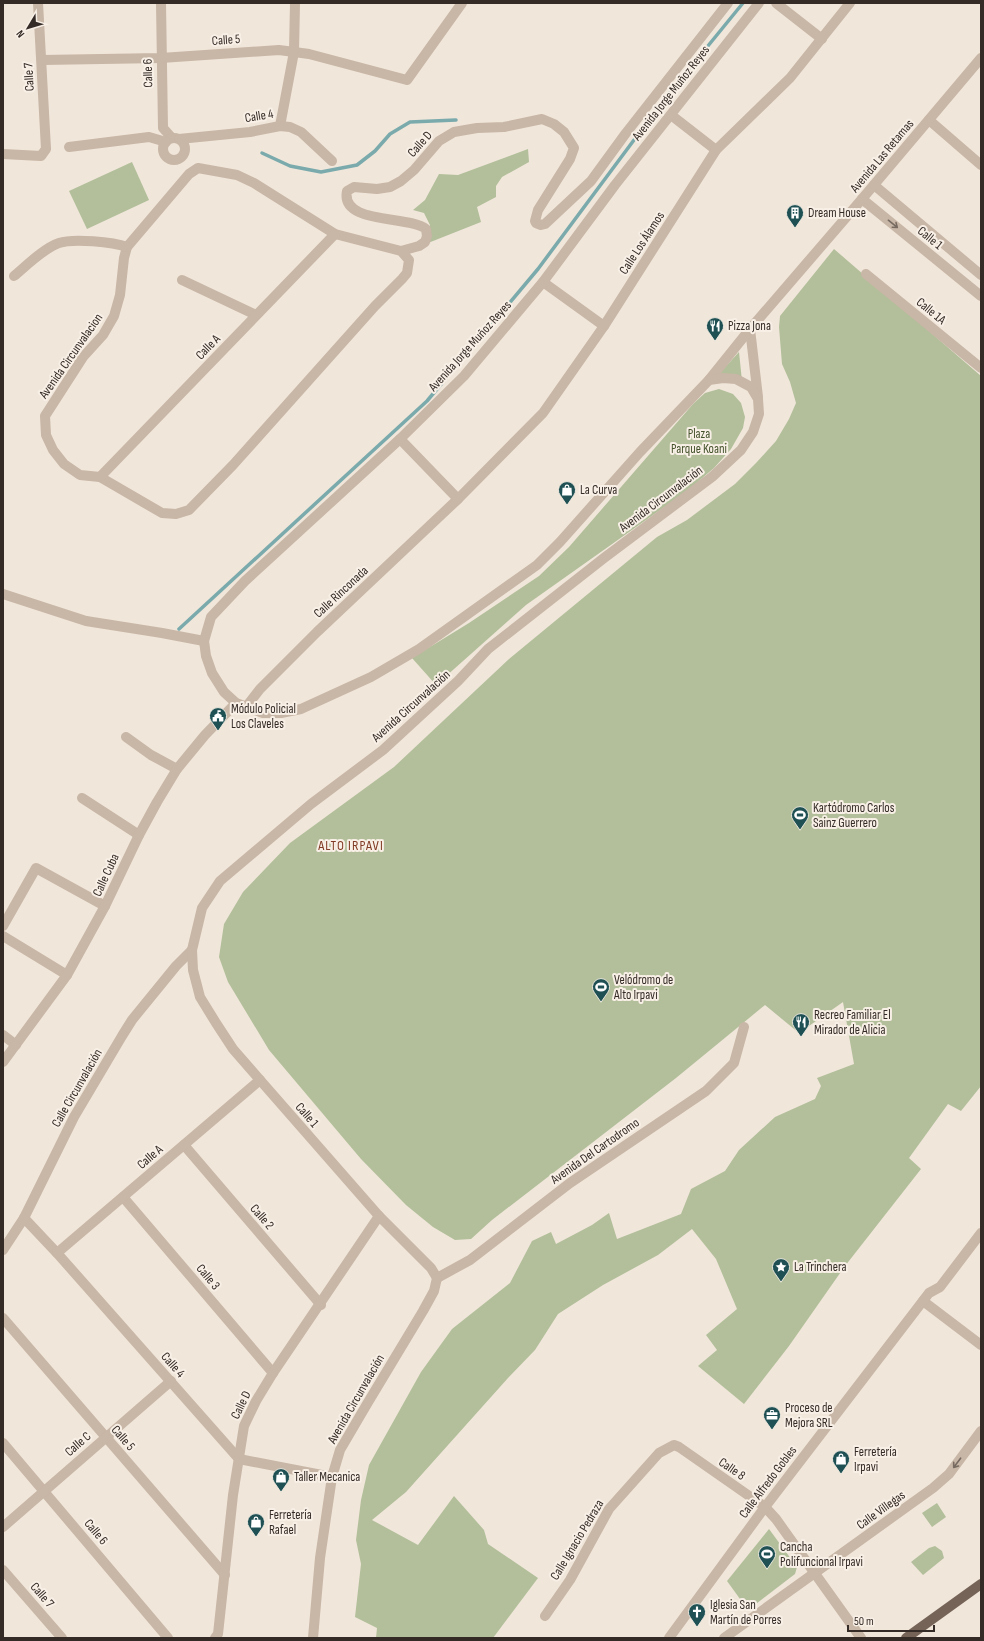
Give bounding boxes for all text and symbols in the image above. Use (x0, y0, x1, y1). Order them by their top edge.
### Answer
north arrow (8, 8, 48, 48)
text: N (14, 27, 27, 40)
street label: Calle 5 (211, 31, 241, 49)
street label: Avenida Jorge Muñoz Reyes (628, 42, 713, 145)
street label: Calle 6 (140, 58, 156, 88)
street label: Calle 7 (20, 62, 38, 92)
street label: Calle 4 (244, 106, 275, 126)
street label: Avenida Las Retamas (846, 116, 917, 197)
street label: Calle D (404, 128, 436, 160)
building icon: Dream House (785, 203, 805, 228)
place label: Dream House (808, 205, 866, 221)
street label: Calle Los Álamos (616, 208, 668, 277)
one-way arrow (887, 220, 898, 229)
street label: Calle 1 (914, 223, 946, 253)
street label: Calle 1A (913, 294, 949, 328)
street label: Avenida Jorge Muñoz Reyes (424, 297, 515, 395)
street label: Avenida Circunvalacion (35, 310, 106, 402)
restaurant icon: Pizza Jona (705, 316, 725, 341)
place label: Pizza Jona (728, 318, 771, 334)
street label: Calle A (192, 331, 224, 363)
park label: Plaza Parque Koani (671, 426, 727, 457)
street label: Avenida Circunvalación (615, 462, 706, 536)
shop icon: La Curva (557, 480, 577, 505)
place label: La Curva (580, 482, 617, 498)
street label: Calle Rinconada (310, 563, 372, 621)
street label: Avenida Circunvalación (368, 666, 454, 746)
place label: Módulo Policial Los Claveles (231, 701, 296, 732)
public building icon: Módulo Policial Los Claveles (208, 706, 228, 731)
place label: Kartódromo Carlos Sainz Guerrero (813, 800, 895, 831)
sports icon: Kartódromo Carlos Sainz Guerrero (790, 805, 810, 830)
district label: ALTO IRPAVI (317, 837, 384, 854)
street label: Calle Cuba (89, 851, 123, 899)
place label: Velódromo de Alto Irpavi (613, 972, 673, 1003)
sports icon: Velódromo de Alto Irpavi (591, 977, 611, 1002)
place label: Recreo Familiar El Mirador de Alicia (814, 1007, 891, 1038)
restaurant icon: Recreo Familiar El Mirador de Alicia (791, 1012, 811, 1037)
street label: Calle Circunvalación (48, 1046, 106, 1130)
street label: Calle 1 (292, 1099, 322, 1131)
street label: Avenida Del Cartodromo (547, 1114, 642, 1188)
street label: Calle A (134, 1141, 166, 1172)
street label: Calle 2 (247, 1201, 277, 1233)
place icon: La Trinchera (771, 1257, 791, 1282)
place label: La Trinchera (794, 1259, 846, 1275)
street label: Calle 3 (193, 1261, 223, 1293)
street label: Calle 4 (158, 1349, 189, 1381)
street label: Avenida Circunvalación (323, 1352, 388, 1447)
street label: Calle D (227, 1388, 255, 1422)
place label: Proceso de Mejora SRL (785, 1400, 833, 1431)
office icon: Proceso de Mejora SRL (762, 1405, 782, 1430)
street label: Calle 5 (108, 1422, 138, 1454)
street label: Calle C (62, 1428, 94, 1460)
street label: Calle Alfredo Gobles (736, 1442, 801, 1521)
place label: Ferretería Irpavi (854, 1444, 897, 1475)
shop icon: Ferretería Irpavi (831, 1449, 851, 1474)
street label: Calle 8 (716, 1454, 749, 1484)
one-way arrow (953, 1457, 962, 1468)
shop icon: Taller Mecanica (271, 1467, 291, 1492)
place label: Taller Mecanica (294, 1469, 360, 1485)
street label: Calle Villegas (854, 1487, 909, 1533)
street label: Calle Ignacio Pedraza (547, 1497, 607, 1583)
place label: Ferretería Rafael (269, 1507, 312, 1538)
shop icon: Ferretería Rafael (246, 1512, 266, 1537)
street label: Calle 6 (81, 1516, 112, 1548)
place label: Cancha Polifuncional Irpavi (780, 1539, 863, 1570)
sports icon: Cancha Polifuncional Irpavi (757, 1544, 777, 1569)
street label: Calle 7 (27, 1579, 58, 1612)
place label: Iglesia San Martín de Porres (710, 1597, 782, 1628)
church icon: Iglesia San Martín de Porres (687, 1602, 707, 1627)
scale bar (848, 1607, 934, 1633)
text: 50 m (854, 1614, 874, 1629)

